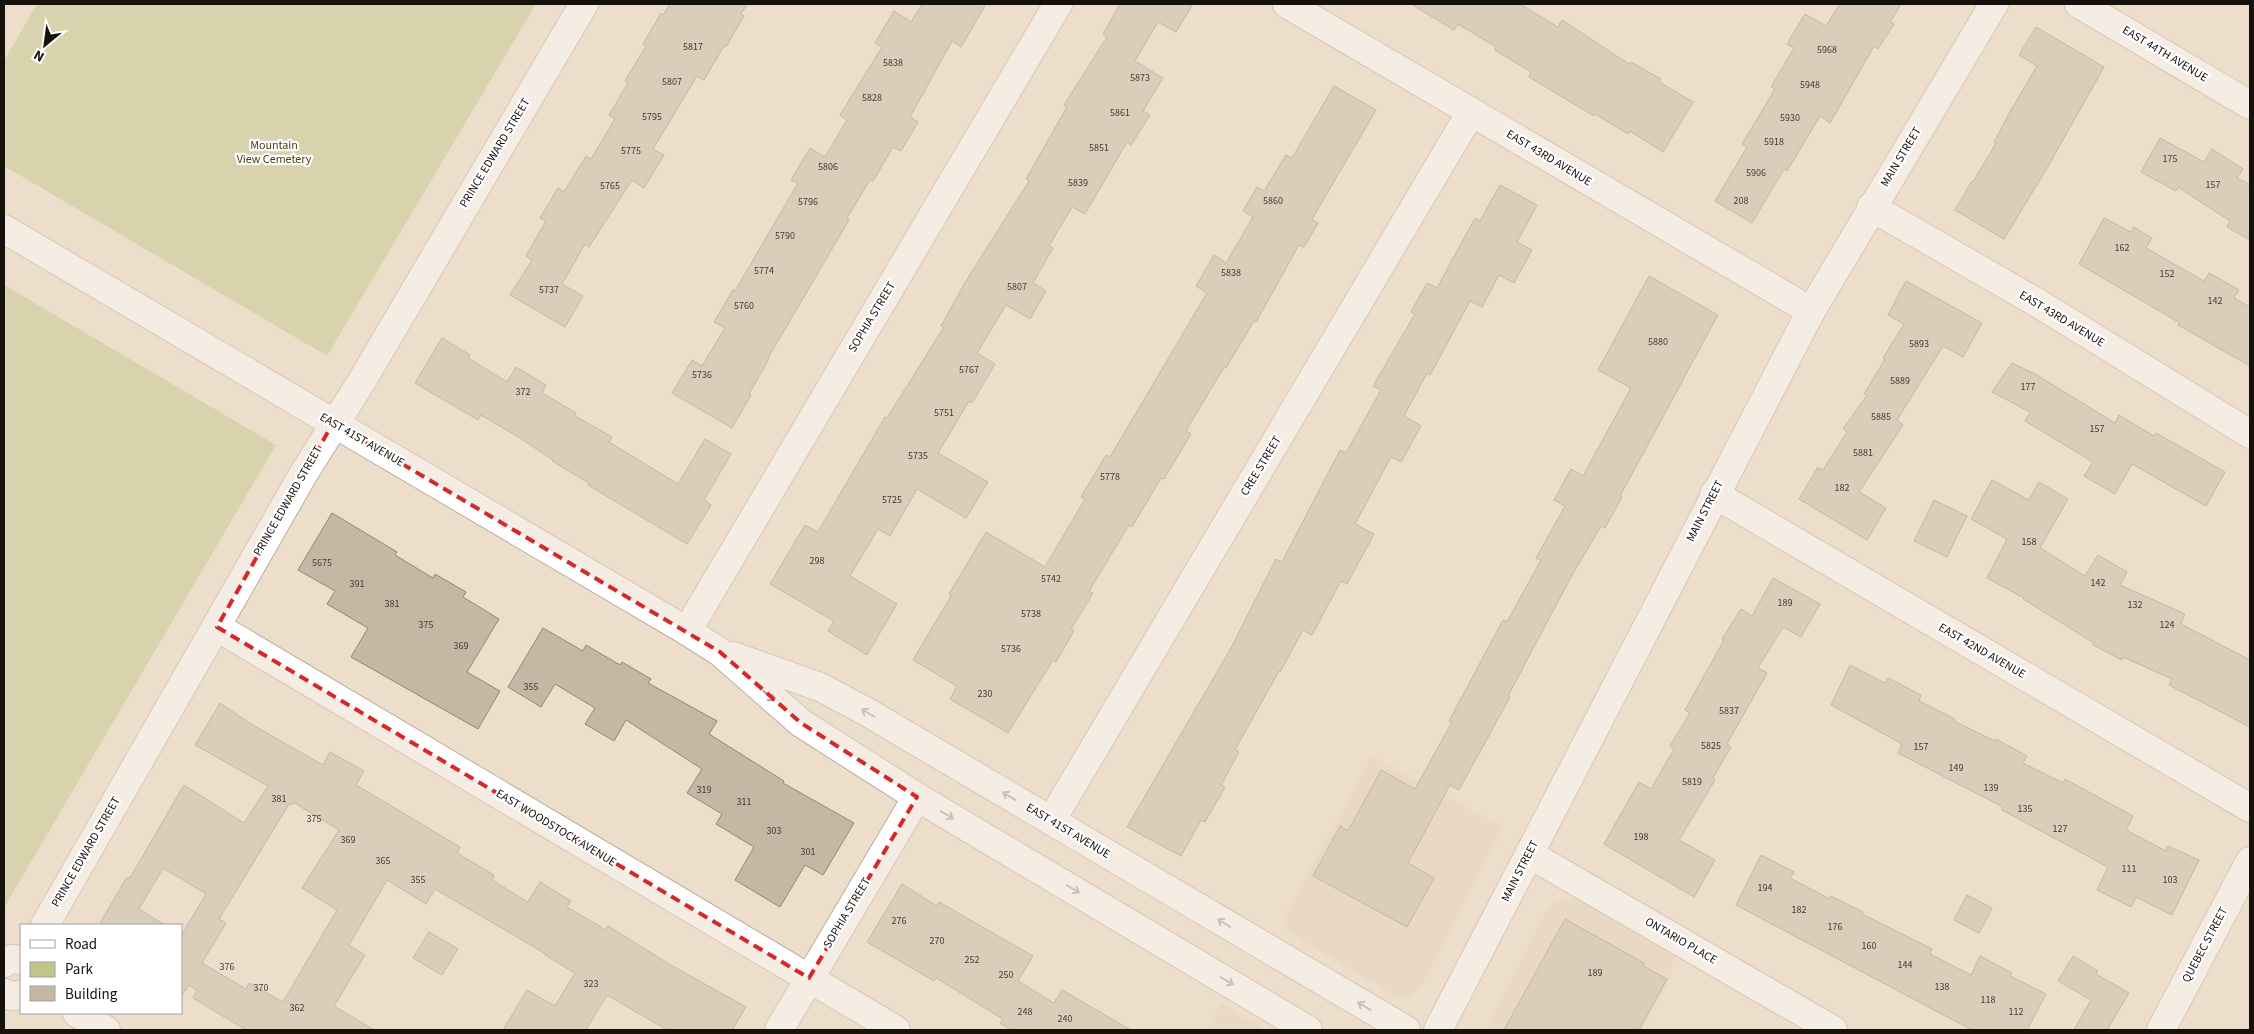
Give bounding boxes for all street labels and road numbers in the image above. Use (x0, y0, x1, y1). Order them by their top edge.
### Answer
street label: EAST 44TH AVENUE (2119, 22, 2211, 86)
street label: PRINCE EDWARD STREET (456, 95, 535, 211)
street label: MAIN STREET (1876, 123, 1926, 190)
street label: EAST 43RD AVENUE (1503, 126, 1595, 190)
street label: SOPHIA STREET (844, 278, 900, 355)
street label: EAST 43RD AVENUE (2016, 287, 2108, 351)
street label: EAST 41ST AVENUE (316, 409, 408, 471)
street label: CREE STREET (1236, 432, 1286, 499)
street label: PRINCE EDWARD STREET (249, 442, 327, 559)
street label: MAIN STREET (1682, 477, 1728, 545)
street label: EAST 42ND AVENUE (1935, 619, 2029, 683)
street label: EAST WOODSTOCK AVENUE (493, 785, 619, 871)
street label: PRINCE EDWARD STREET (47, 793, 125, 910)
street label: EAST 41ST AVENUE (1023, 799, 1113, 863)
street label: MAIN STREET (1497, 837, 1543, 905)
street label: SOPHIA STREET (819, 874, 875, 951)
street label: QUEBEC STREET (2178, 904, 2232, 986)
street label: ONTARIO PLACE (1642, 913, 1720, 969)

